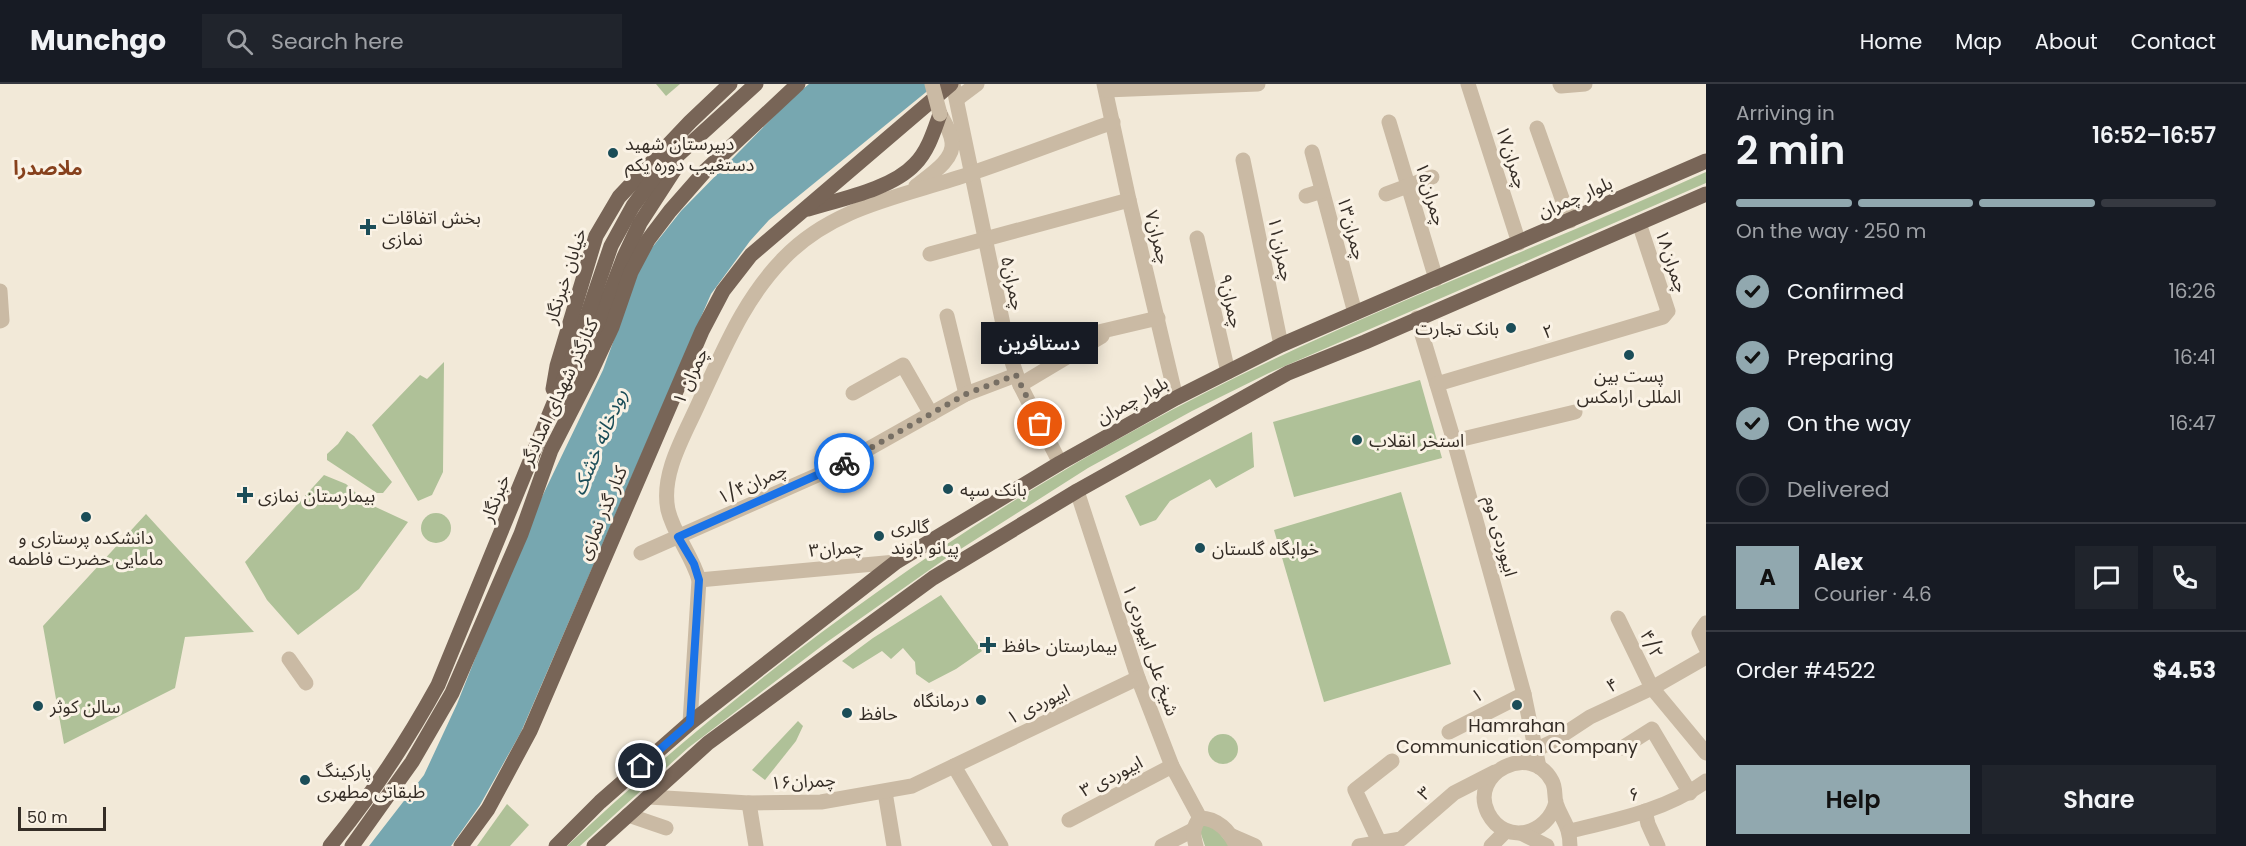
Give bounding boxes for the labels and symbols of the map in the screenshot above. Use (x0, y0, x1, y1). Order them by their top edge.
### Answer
street label: چمران۱۷ (1490, 122, 1534, 192)
place label: دبیرستان شهید دستغیب دوره یکم (625, 131, 754, 178)
marker: دبیرستان شهید دستغیب دوره یکم (606, 146, 620, 160)
district label: ملاصدرا (13, 154, 83, 182)
street label: چمران۱۵ (1410, 159, 1452, 229)
street label: بلوار چمران (1534, 170, 1616, 224)
street label: چمران۱۳ (1332, 193, 1372, 263)
place label: بخش اتفاقات نمازی (382, 205, 481, 251)
street label: چمران۷ (1139, 207, 1177, 267)
street label: چمران۱۱ (1262, 215, 1300, 283)
marker: بخش اتفاقات نمازی (359, 218, 377, 236)
street label: خیابان خبرنگار (538, 225, 592, 328)
street label: چمران۱۸ (1650, 226, 1694, 296)
street label: چمران۵ (995, 254, 1031, 312)
street label: چمران۹ (1213, 272, 1249, 330)
street label: کنارگذر شهدای امدادگر (514, 314, 604, 470)
place label: بانک تجارت (1415, 316, 1499, 341)
street label: ۲ (1540, 318, 1556, 344)
marker: بانک تجارت (1504, 321, 1518, 335)
callout: دستافرین (982, 322, 1098, 364)
street label: چمران ۱ (666, 344, 714, 408)
marker: پست بین المللی ارامکس (1622, 348, 1636, 362)
place label: پست بین المللی ارامکس (1577, 363, 1681, 409)
street label: بلوار چمران (1092, 370, 1172, 430)
water label: رودخانه خشک (564, 385, 634, 499)
pin (1014, 398, 1065, 449)
place label: استخر انقلاب (1369, 428, 1464, 453)
courier (814, 433, 874, 493)
marker: استخر انقلاب (1350, 433, 1364, 447)
street label: چمران۱/۴ (713, 457, 791, 509)
street label: کنار گذر نمازی (571, 462, 633, 564)
street label: خبرنگار (474, 471, 516, 526)
place label: بانک سپه (960, 477, 1027, 502)
marker: بانک سپه (941, 482, 955, 496)
place label: بیمارستان نمازی (258, 483, 375, 508)
marker: بیمارستان نمازی (236, 486, 254, 504)
street label: ابیوردی دوم (1476, 493, 1524, 580)
marker: دانشکده پرستاری و مامایی حضرت فاطمه (79, 510, 93, 524)
place label: گالری پیانو باوند (891, 514, 959, 560)
place label: دانشکده پرستاری و مامایی حضرت فاطمه (9, 525, 163, 571)
marker: گالری پیانو باوند (872, 529, 886, 543)
street label: چمران۳ (808, 533, 864, 563)
place label: خوابگاه گلستان (1212, 536, 1319, 561)
marker: خوابگاه گلستان (1193, 541, 1207, 555)
street label: شیخ علی ابیوردی ۱ (1116, 581, 1185, 719)
street label: ۴/۲ (1634, 625, 1670, 663)
place label: بیمارستان حافظ (1002, 633, 1117, 658)
marker: بیمارستان حافظ (979, 636, 997, 654)
street label: ۴ (1602, 672, 1622, 698)
street label: ۱ ابیوردی (1002, 678, 1074, 730)
street label: ۱ (1467, 682, 1487, 708)
place label: درمانگاه (913, 688, 969, 713)
marker: درمانگاه (974, 693, 988, 707)
place label: سالن کوثر (49, 694, 120, 719)
marker: Hamrahan Communication Company (1510, 698, 1524, 712)
marker: سالن کوثر (31, 699, 45, 713)
place label: حافظ (859, 701, 898, 726)
marker: حافظ (840, 706, 854, 720)
place label: Hamrahan Communication Company (1396, 713, 1638, 759)
pin (615, 740, 666, 791)
street label: ۳ ابیوردی (1075, 749, 1147, 803)
place label: پارکینگ طبقاتی مطهری (317, 758, 425, 804)
street label: چمران۱۶ (770, 767, 836, 795)
marker: پارکینگ طبقاتی مطهری (298, 773, 312, 787)
street label: ۳ (1412, 780, 1436, 806)
street label: ۶ (1625, 781, 1643, 807)
scale bar (18, 804, 106, 832)

